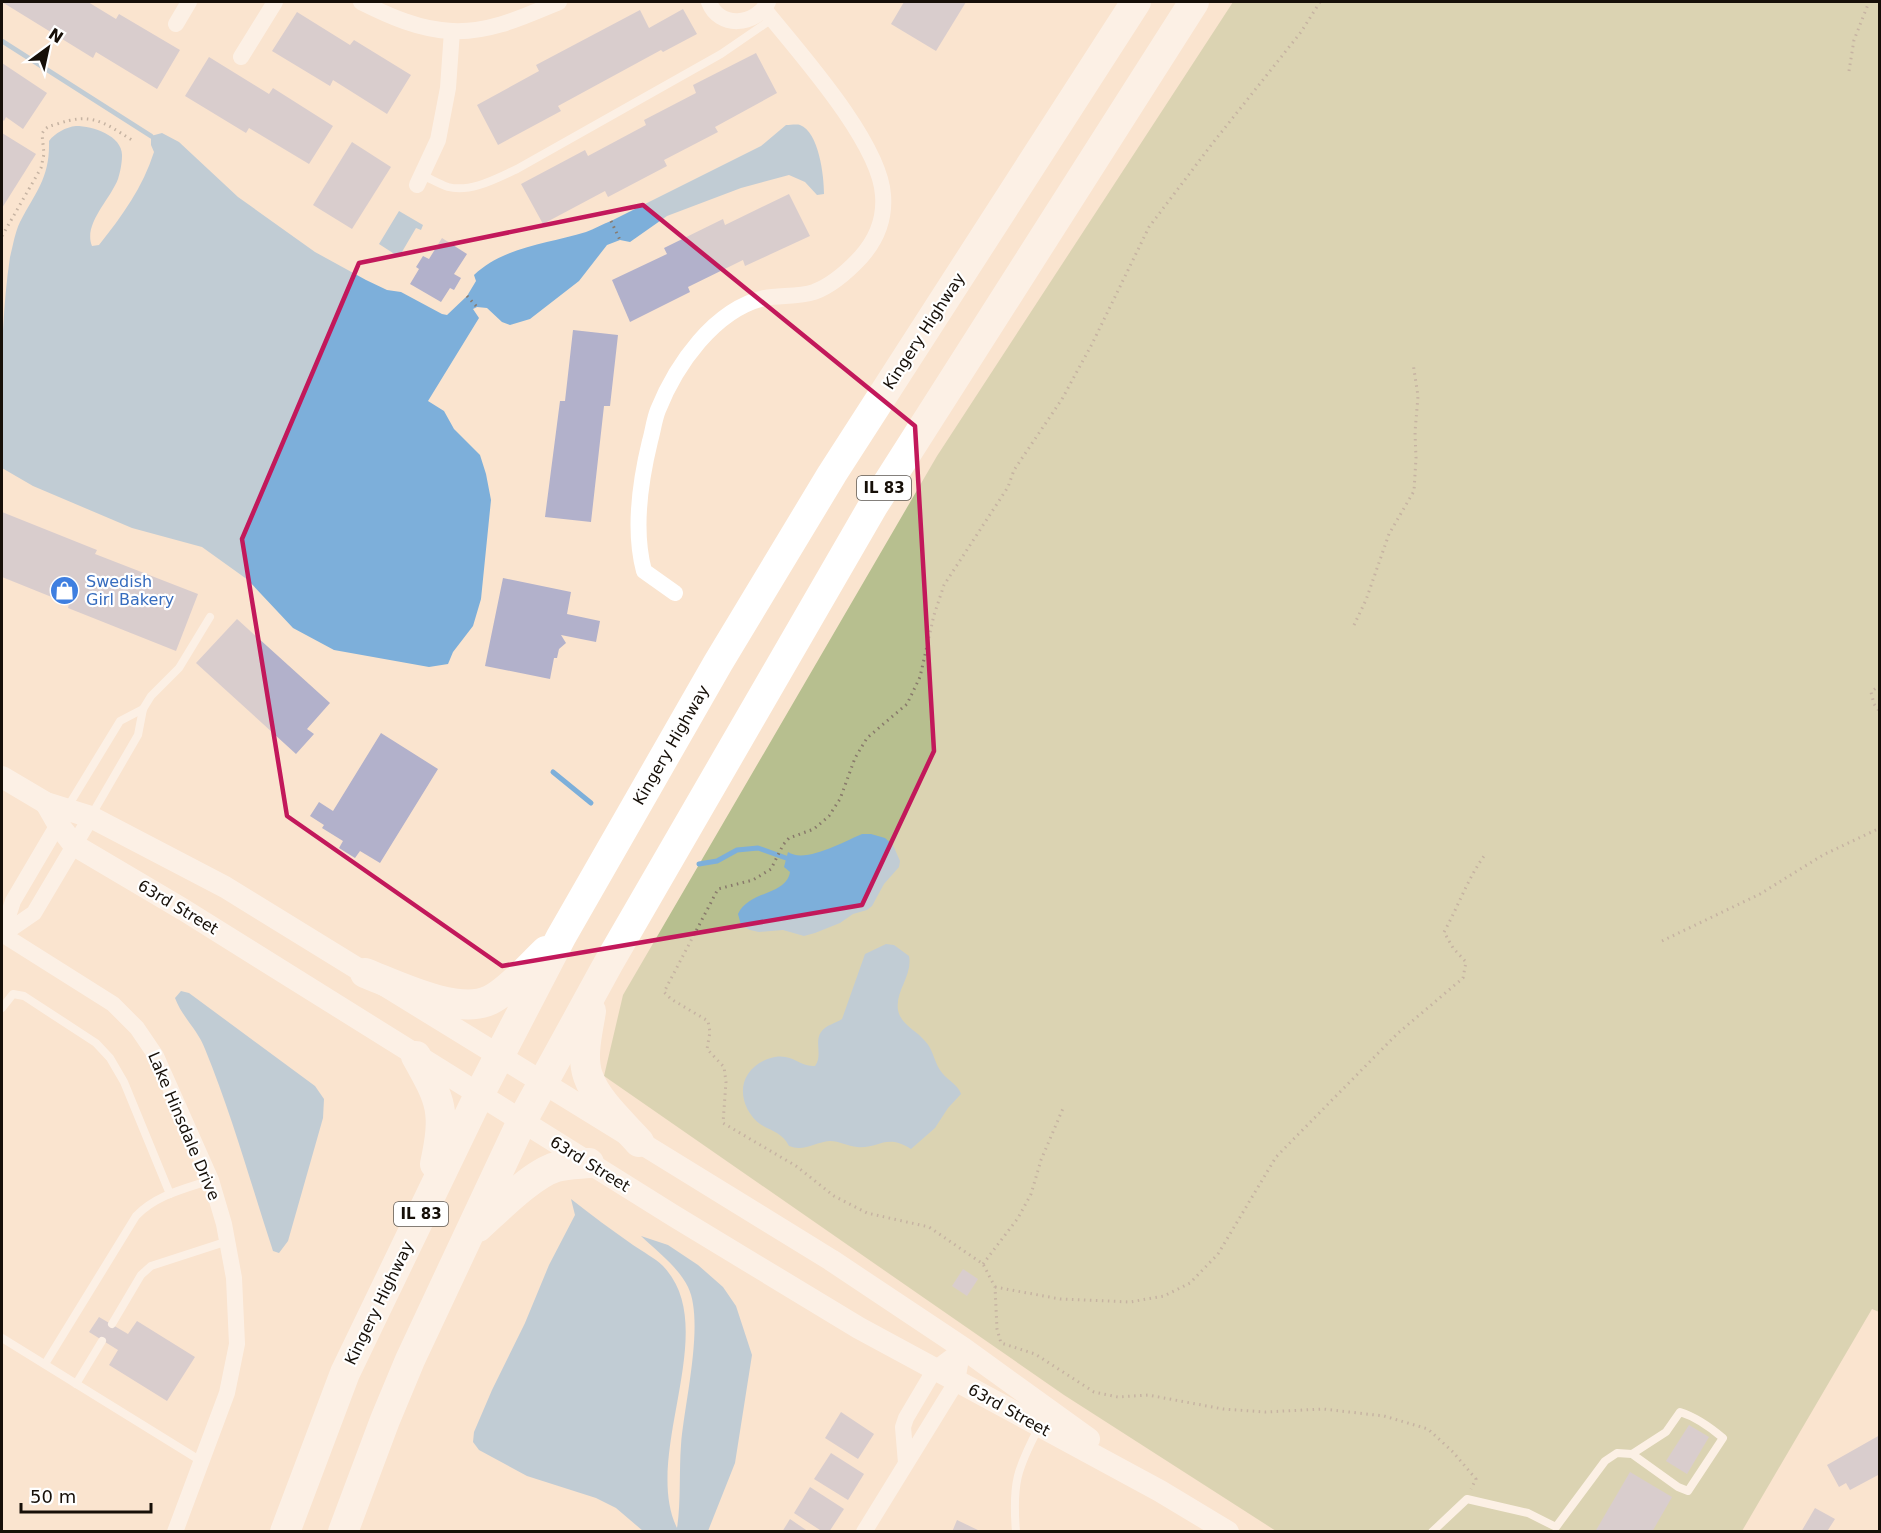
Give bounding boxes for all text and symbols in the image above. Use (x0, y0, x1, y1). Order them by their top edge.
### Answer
north arrow (18, 18, 78, 78)
text: N (45, 24, 67, 47)
street label: Kingery Highway (879, 269, 969, 393)
road number: IL 83 (857, 476, 911, 500)
place label: Swedish Girl Bakery (86, 572, 174, 609)
shop icon: Swedish Girl Bakery (49, 574, 81, 606)
street label: Kingery Highway (629, 682, 713, 808)
street label: 63rd Street (134, 876, 222, 938)
street label: Lake Hinsdale Drive (144, 1049, 224, 1203)
street label: 63rd Street (547, 1132, 633, 1196)
road number: IL 83 (394, 1202, 448, 1226)
street label: Kingery Highway (341, 1238, 417, 1368)
street label: 63rd Street (965, 1380, 1053, 1440)
scale bar (21, 1476, 152, 1514)
text: 50 m (30, 1486, 76, 1507)

